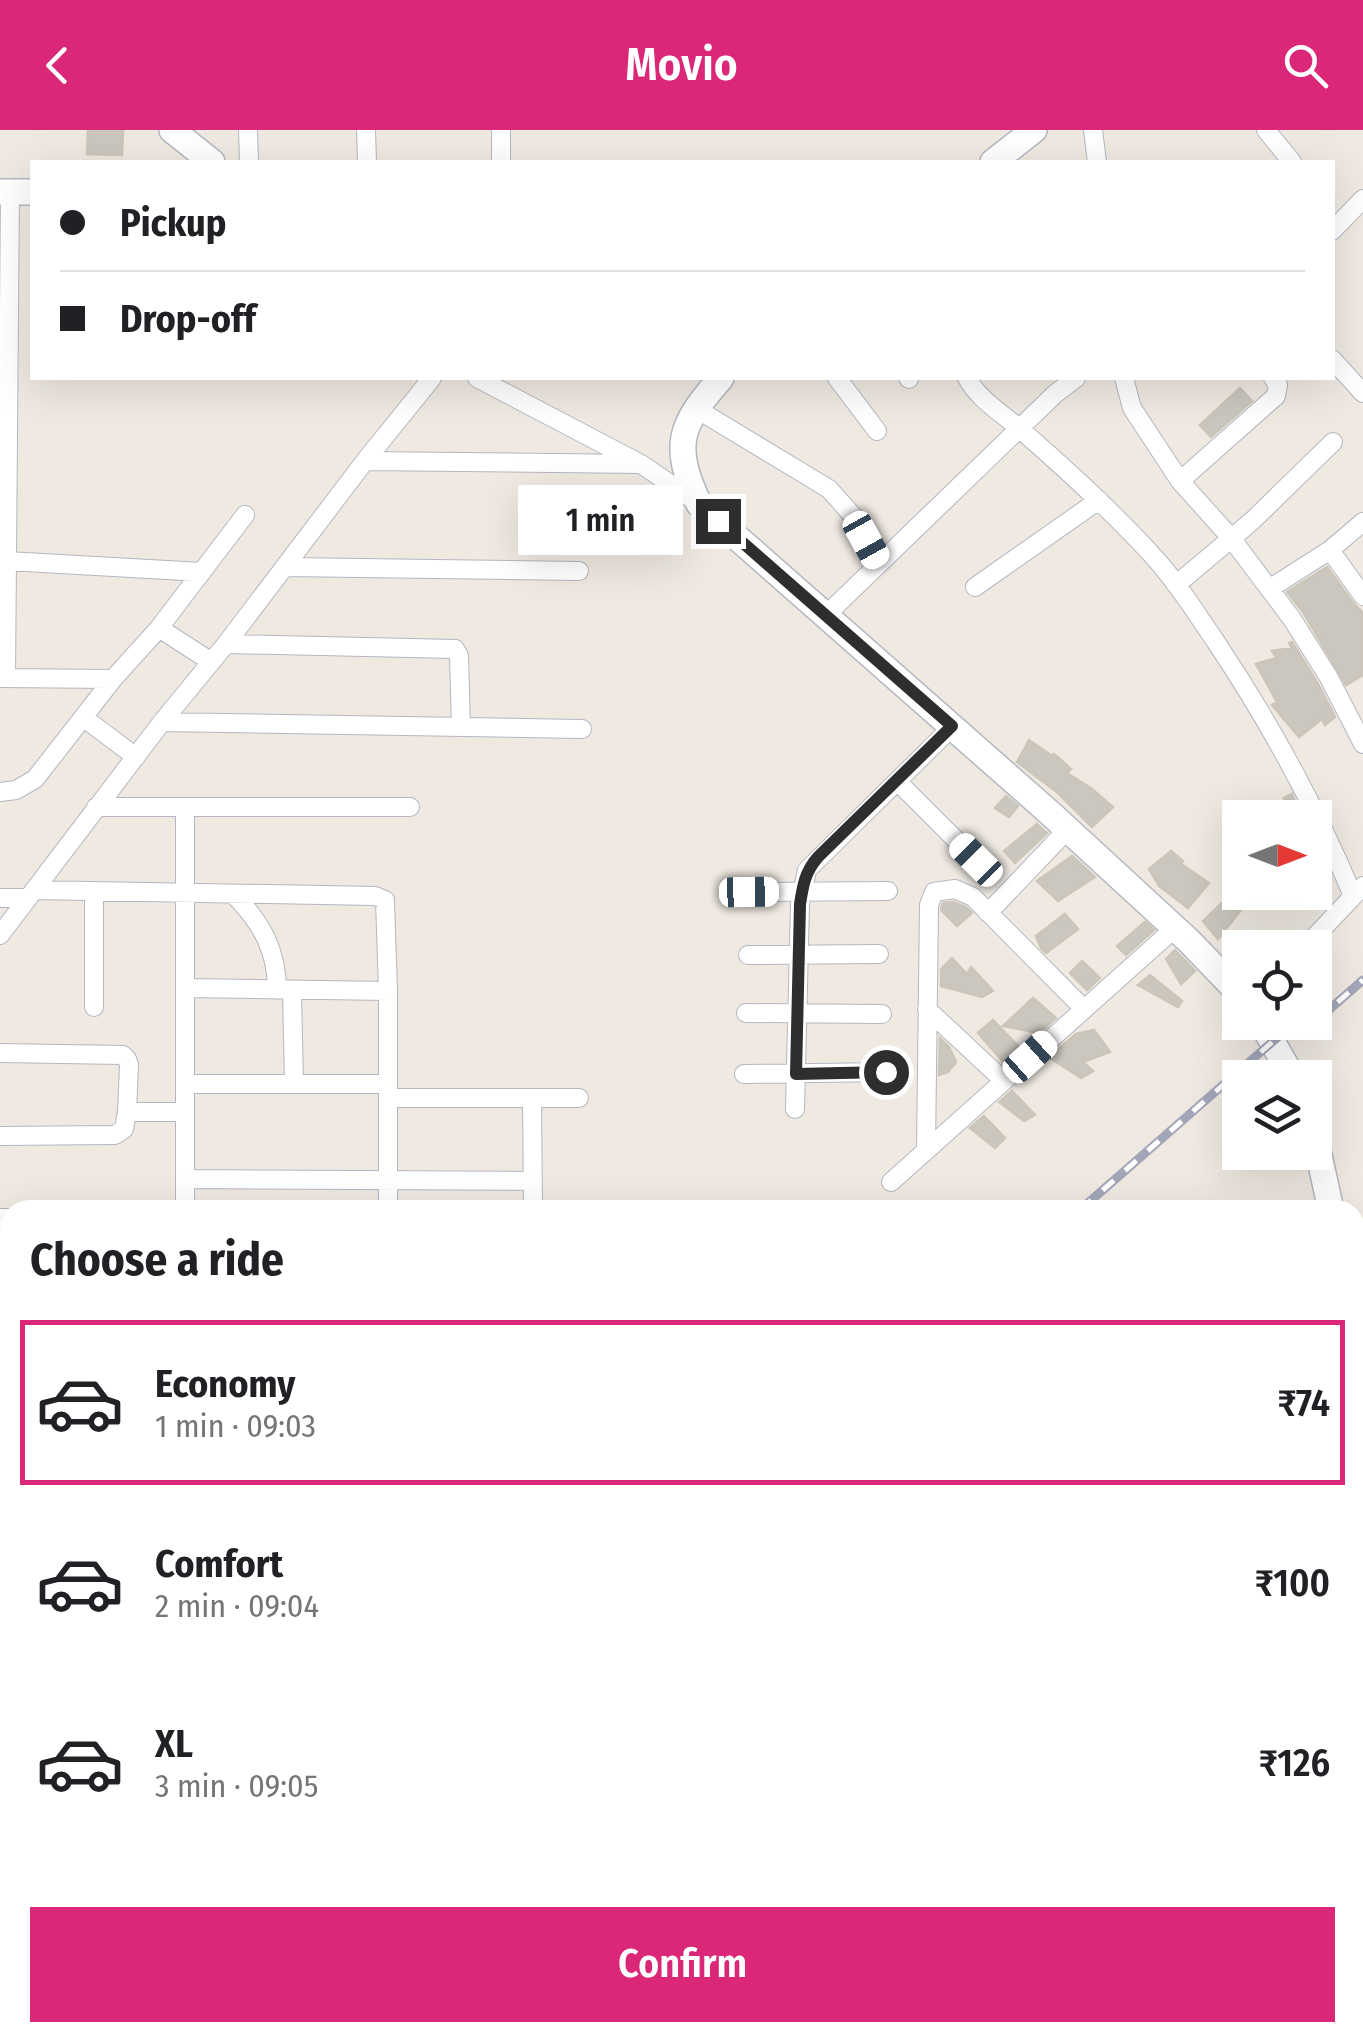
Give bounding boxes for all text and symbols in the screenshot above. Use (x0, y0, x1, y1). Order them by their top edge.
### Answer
icon: back (30, 38, 85, 93)
text: Movio (625, 38, 738, 92)
icon: search (1278, 38, 1333, 93)
text: Pickup (120, 200, 226, 246)
text: Drop-off (120, 296, 256, 342)
callout: 1 min (518, 486, 683, 556)
route end (696, 499, 741, 544)
text: 1 min (566, 501, 635, 539)
car (838, 506, 894, 574)
north arrow (1222, 800, 1332, 910)
map controls (1222, 800, 1332, 1170)
car (944, 828, 1008, 892)
car (719, 876, 779, 908)
button: locate (1222, 930, 1332, 1040)
car (998, 1026, 1062, 1088)
route start (864, 1050, 909, 1095)
button: layers (1222, 1060, 1332, 1170)
text: Choose a ride (30, 1233, 284, 1287)
icon: car (35, 1358, 125, 1448)
text: Economy (155, 1361, 295, 1407)
text: ₹74 (1277, 1380, 1330, 1426)
text: 1 min · 09:03 (155, 1407, 316, 1445)
icon: car (35, 1538, 125, 1628)
text: Comfort (155, 1541, 283, 1587)
text: ₹100 (1255, 1560, 1330, 1606)
text: 2 min · 09:04 (155, 1587, 319, 1625)
icon: car (35, 1718, 125, 1808)
text: XL (155, 1721, 193, 1767)
text: ₹126 (1259, 1740, 1330, 1786)
text: 3 min · 09:05 (155, 1767, 318, 1805)
button: Confirm (30, 1907, 1335, 2022)

